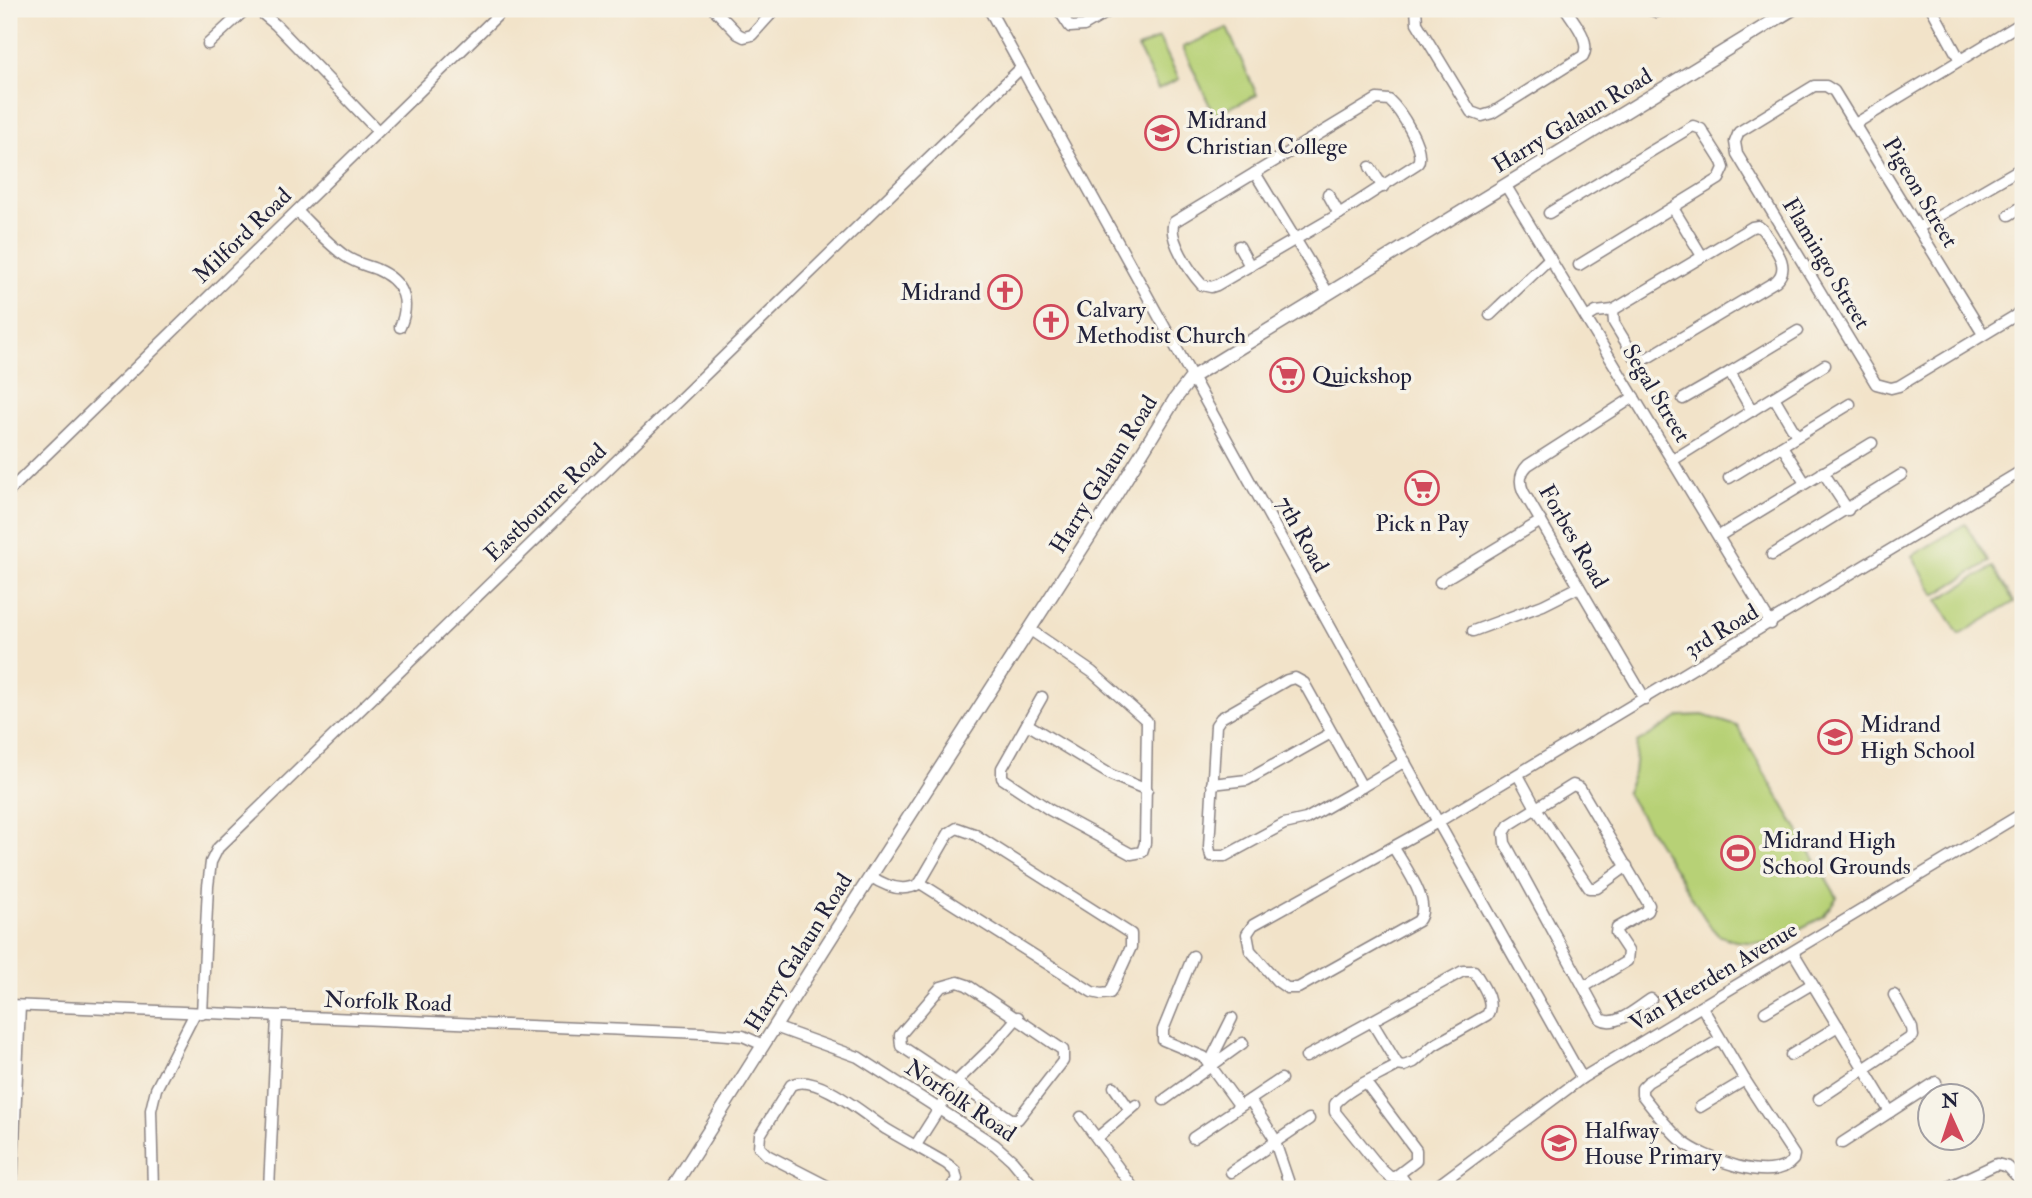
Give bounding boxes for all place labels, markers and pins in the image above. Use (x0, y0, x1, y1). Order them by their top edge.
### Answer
place label: Midrand Christian College (1186, 106, 1348, 161)
school or university icon: Midrand Christian College (1143, 114, 1181, 152)
church icon: Midrand (986, 273, 1024, 311)
place label: Midrand (900, 278, 981, 307)
place label: Calvary Methodist Church (1076, 295, 1246, 350)
church icon: Calvary Methodist Church (1032, 303, 1070, 341)
supermarket icon: Quickshop (1268, 356, 1306, 394)
place label: Quickshop (1312, 361, 1412, 391)
supermarket icon: Pick n Pay (1403, 469, 1441, 507)
place label: Pick n Pay (1375, 509, 1470, 538)
place label: Midrand High School (1860, 710, 1975, 765)
school or university icon: Midrand High School (1816, 718, 1854, 756)
place label: Midrand High School Grounds (1762, 826, 1911, 881)
sports icon: Midrand High School Grounds (1719, 834, 1757, 872)
place label: Halfway House Primary (1584, 1116, 1723, 1171)
school or university icon: Halfway House Primary (1540, 1124, 1578, 1162)

